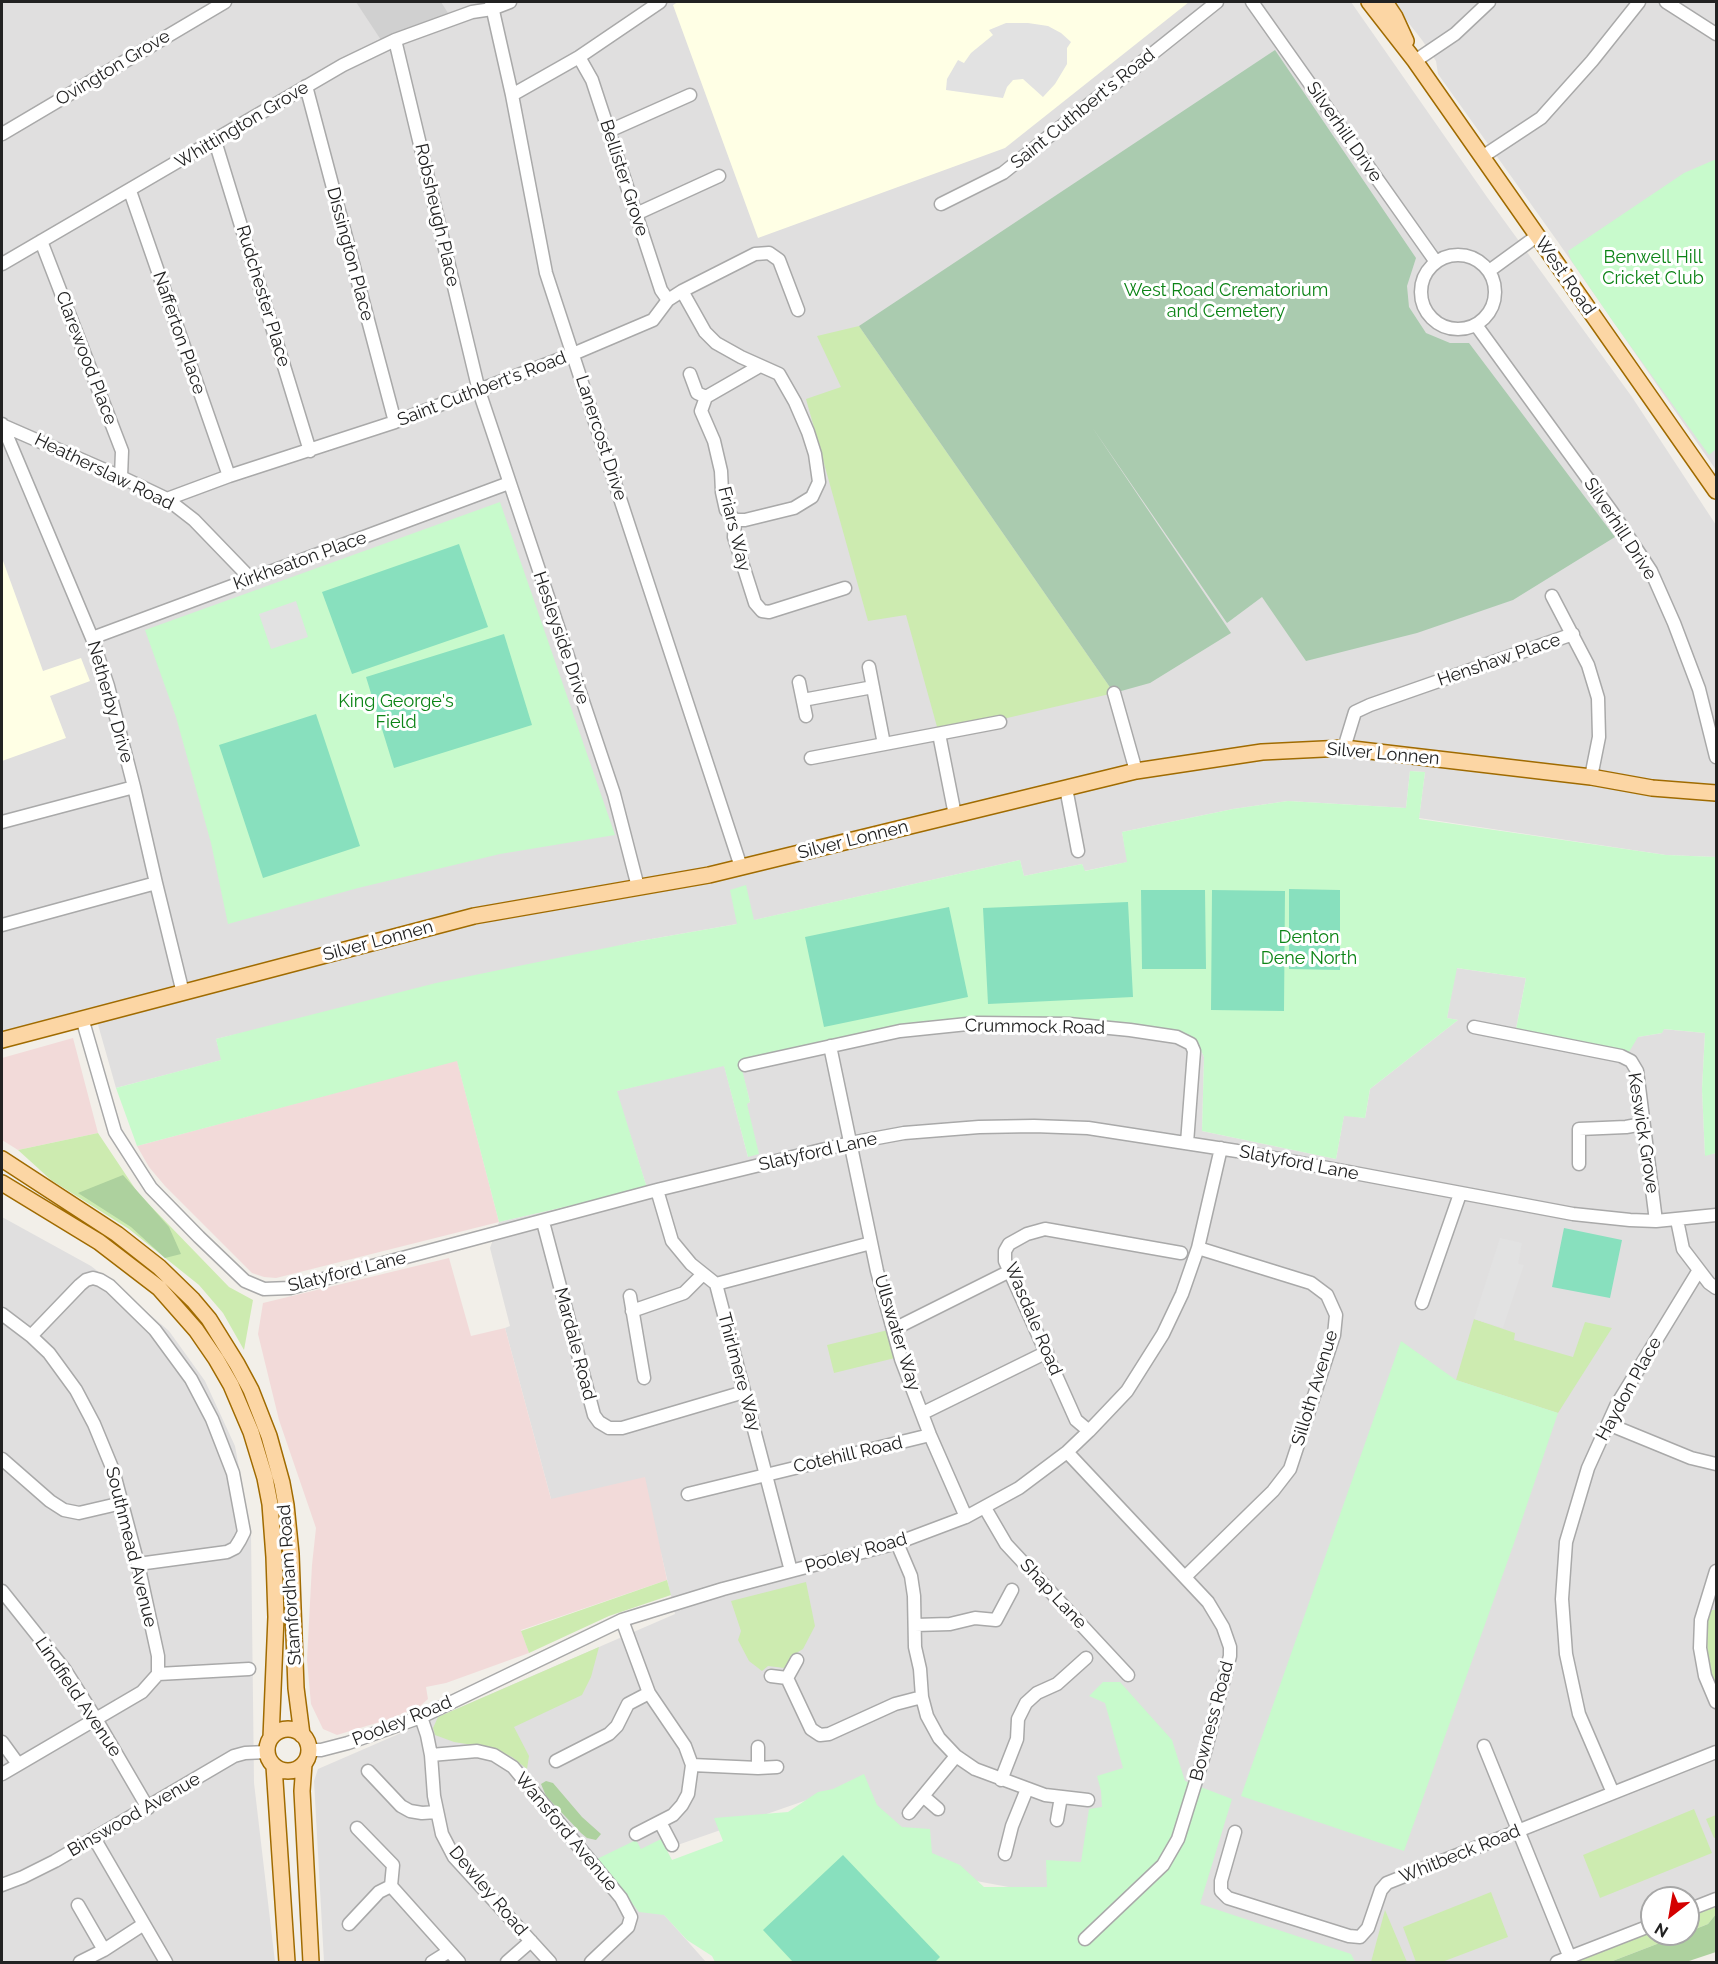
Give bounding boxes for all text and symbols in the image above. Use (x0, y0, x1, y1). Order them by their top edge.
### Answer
street label: Ovington Grove (52, 25, 174, 111)
street label: Saint Cuthbert's Road (1007, 44, 1159, 174)
street label: Whittington Grove (171, 77, 313, 173)
street label: Silverhill Drive (1302, 78, 1386, 186)
street label: Bellister Grove (595, 117, 653, 239)
street label: Robsheugh Place (410, 141, 464, 289)
street label: Dissington Place (322, 185, 378, 323)
street label: Rudchester Place (231, 223, 295, 369)
street label: West Road (1530, 233, 1600, 319)
park label: Benwell Hill Cricket Club (1602, 247, 1704, 290)
street label: Nafferton Place (148, 269, 210, 397)
park label: West Road Crematorium and Cemetery (1124, 280, 1328, 322)
street label: Clarewood Place (51, 288, 121, 428)
street label: Saint Cuthbert's Road (395, 347, 569, 431)
street label: Lanercost Drive (571, 373, 631, 503)
street label: Heatherslaw Road (31, 429, 177, 515)
street label: Silverhill Drive (1579, 474, 1661, 584)
street label: Friars Way (713, 484, 755, 574)
street label: Kirkheaton Place (230, 527, 370, 595)
street label: Hesleyside Drive (528, 569, 594, 707)
street label: Henshaw Place (1435, 629, 1563, 691)
street label: Netherby Drive (82, 639, 138, 765)
park label: King George's Field (338, 691, 454, 734)
street label: Silver Lonnen (1326, 738, 1440, 770)
street label: Silver Lonnen (795, 816, 911, 864)
street label: Silver Lonnen (321, 916, 435, 966)
park label: Denton Dene North (1261, 927, 1357, 970)
street label: Crummock Road (965, 1015, 1105, 1039)
street label: Keswick Grove (1623, 1071, 1663, 1195)
street label: Slatyford Lane (757, 1128, 879, 1176)
street label: Slatyford Lane (1238, 1141, 1360, 1185)
street label: Slatyford Lane (286, 1247, 408, 1297)
street label: Wasdale Road (999, 1259, 1067, 1379)
street label: Ullswater Way (869, 1272, 925, 1394)
street label: Mardale Road (550, 1285, 600, 1403)
street label: Thirlmere Way (713, 1310, 765, 1434)
street label: Silloth Avenue (1287, 1328, 1343, 1448)
street label: Haydon Place (1592, 1333, 1666, 1445)
street label: Cotehill Road (791, 1432, 905, 1478)
street label: Southmead Avenue (101, 1464, 161, 1630)
street label: Stamfordham Road (274, 1504, 306, 1666)
street label: Pooley Road (802, 1528, 910, 1578)
street label: Shap Lane (1015, 1554, 1091, 1634)
street label: Lindfield Avenue (30, 1633, 126, 1761)
street label: Bowness Road (1186, 1659, 1238, 1783)
street label: Pooley Road (349, 1691, 455, 1751)
street label: Binswood Avenue (64, 1768, 204, 1862)
street label: Wansford Avenue (510, 1768, 622, 1896)
street label: Whitbeck Road (1397, 1820, 1523, 1888)
street label: Dewley Road (444, 1842, 532, 1940)
north arrow (1640, 1886, 1700, 1946)
text: N (1651, 1919, 1672, 1941)

